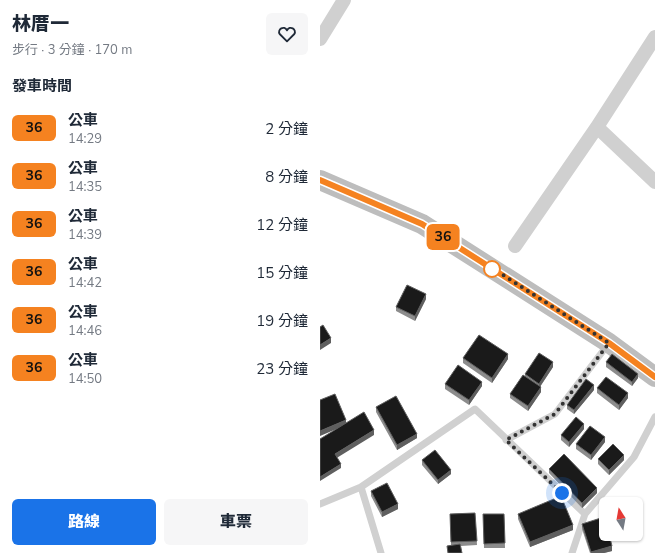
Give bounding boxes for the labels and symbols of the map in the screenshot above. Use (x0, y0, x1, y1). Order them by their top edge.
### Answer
line badge: 36 (425, 224, 461, 250)
unlabelled marker (483, 260, 501, 278)
your location (552, 483, 572, 503)
north arrow (599, 497, 643, 541)

